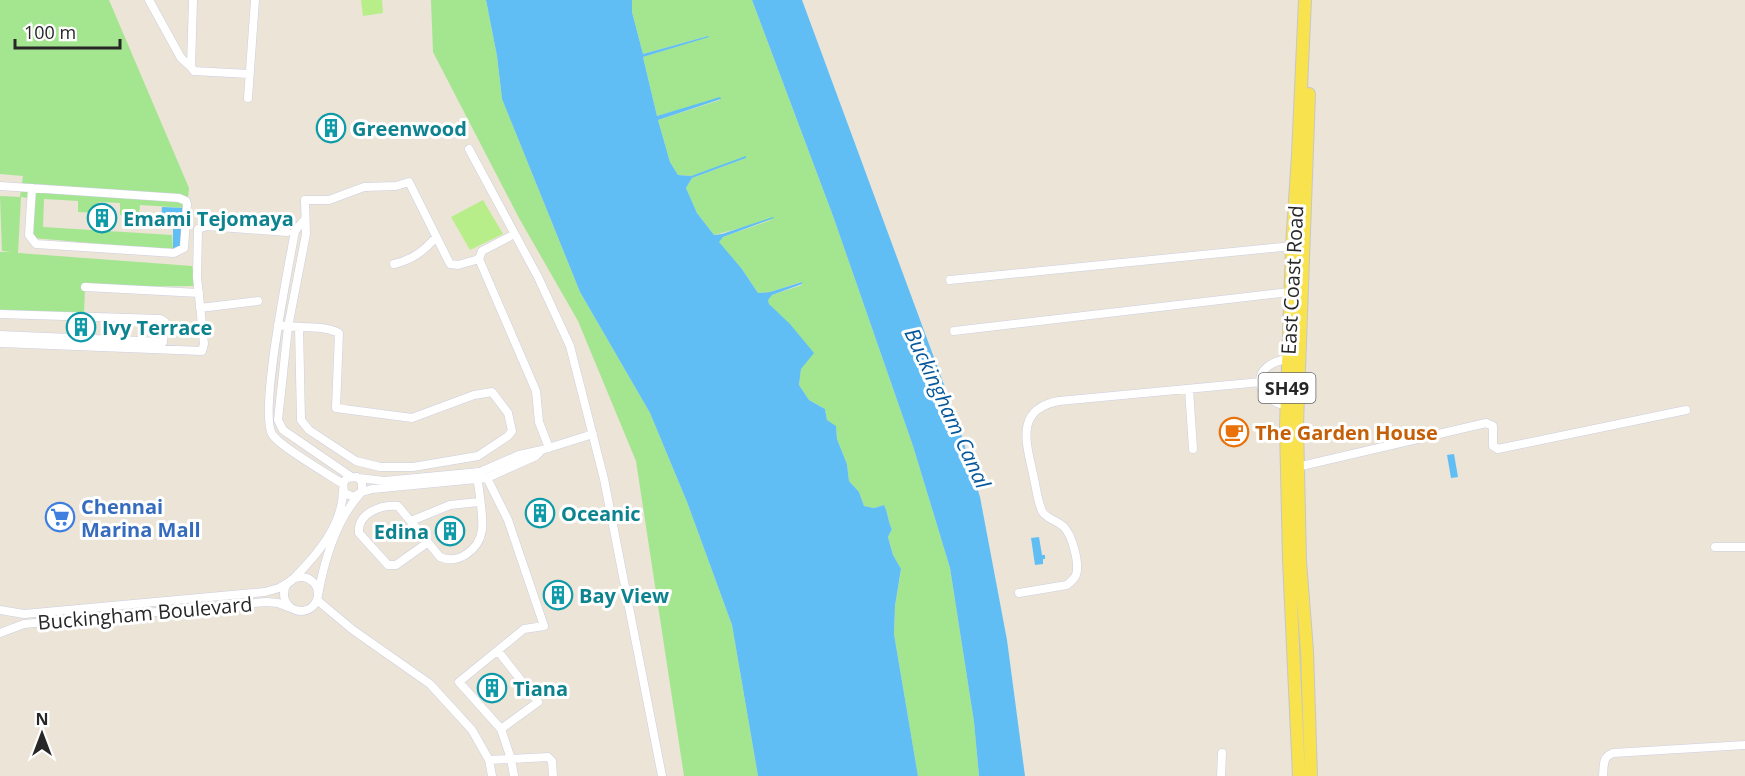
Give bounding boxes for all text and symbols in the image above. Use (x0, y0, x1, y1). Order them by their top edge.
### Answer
scale bar (15, 12, 120, 50)
text: 100 m (24, 20, 76, 44)
building icon: Greenwood (315, 112, 347, 144)
place label: Greenwood (352, 115, 467, 142)
building icon: Emami Tejomaya (86, 202, 118, 234)
place label: Emami Tejomaya (123, 205, 294, 232)
street label: East Coast Road (1275, 205, 1309, 355)
building icon: Ivy Terrace (65, 311, 97, 343)
place label: Ivy Terrace (102, 314, 212, 341)
water label: Buckingham Canal (899, 323, 998, 493)
road number: SH49 (1258, 373, 1316, 403)
cafe icon: The Garden House (1218, 416, 1250, 448)
place label: The Garden House (1255, 419, 1438, 446)
place label: Chennai Marina Mall (81, 493, 201, 543)
building icon: Oceanic (524, 497, 556, 529)
place label: Oceanic (561, 500, 641, 527)
supermarket icon: Chennai Marina Mall (44, 501, 76, 533)
building icon: Edina (434, 515, 466, 547)
place label: Edina (374, 518, 429, 545)
building icon: Bay View (542, 579, 574, 611)
place label: Bay View (579, 582, 669, 609)
street label: Buckingham Boulevard (36, 590, 254, 636)
building icon: Tiana (476, 672, 508, 704)
place label: Tiana (513, 675, 568, 702)
north arrow (12, 704, 72, 764)
text: N (35, 708, 49, 730)

